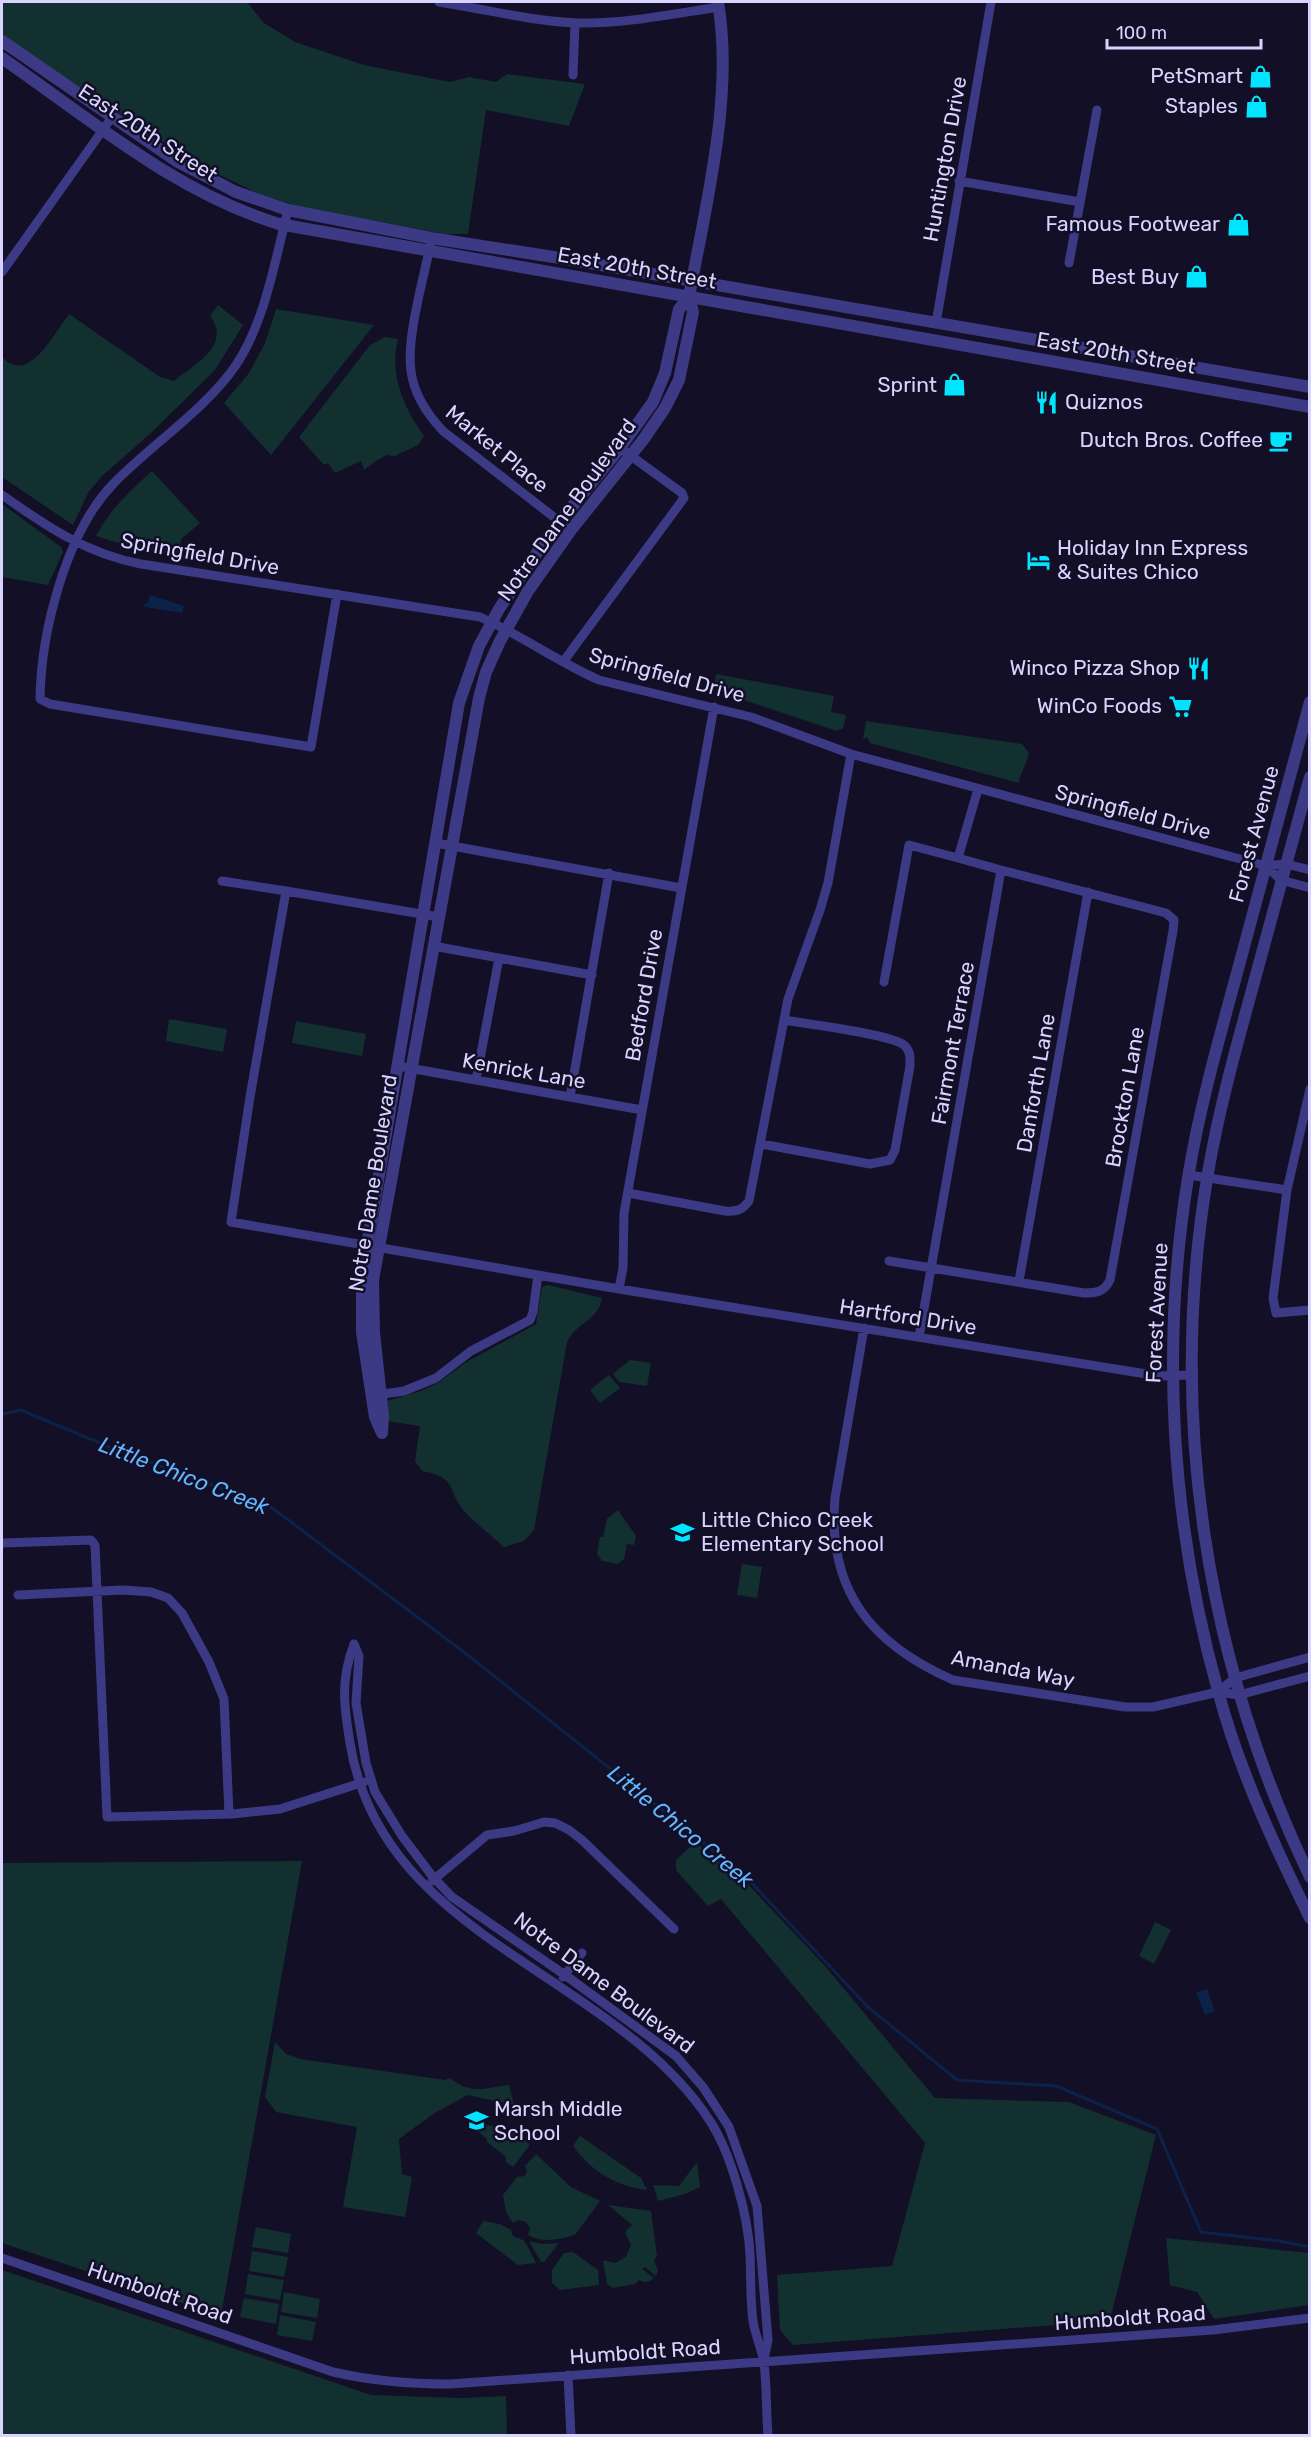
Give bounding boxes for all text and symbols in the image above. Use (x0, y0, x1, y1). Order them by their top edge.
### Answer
scale bar (1107, 12, 1262, 50)
text: 100 m (1116, 22, 1167, 44)
place label: PetSmart (1150, 63, 1243, 88)
shop icon: PetSmart (1248, 63, 1274, 89)
street label: Huntington Drive (918, 74, 971, 244)
street label: East 20th Street (74, 78, 223, 187)
place label: Staples (1165, 93, 1238, 118)
shop icon: Staples (1243, 93, 1269, 119)
place label: Famous Footwear (1045, 211, 1220, 236)
shop icon: Famous Footwear (1225, 211, 1251, 237)
street label: East 20th Street (556, 241, 718, 294)
place label: Best Buy (1091, 264, 1179, 289)
shop icon: Best Buy (1184, 264, 1210, 290)
street label: East 20th Street (1035, 326, 1197, 379)
place label: Sprint (878, 372, 937, 397)
shop icon: Sprint (942, 372, 968, 398)
restaurant icon: Quiznos (1034, 389, 1060, 415)
place label: Quiznos (1065, 389, 1143, 414)
street label: Market Place (441, 400, 554, 498)
street label: Notre Dame Boulevard (492, 414, 641, 606)
place label: Dutch Bros. Coffee (1079, 427, 1263, 452)
cafe icon: Dutch Bros. Coffee (1268, 427, 1294, 453)
street label: Springfield Drive (119, 527, 281, 580)
place label: Holiday Inn Express & Suites Chico (1057, 535, 1248, 584)
hotel icon: Holiday Inn Express & Suites Chico (1026, 547, 1052, 573)
street label: Springfield Drive (586, 642, 748, 707)
place label: Winco Pizza Shop (1009, 655, 1180, 680)
restaurant icon: Winco Pizza Shop (1185, 655, 1211, 681)
place label: WinCo Foods (1037, 693, 1162, 718)
supermarket icon: WinCo Foods (1167, 693, 1193, 719)
street label: Forest Avenue (1223, 763, 1284, 905)
street label: Springfield Drive (1052, 779, 1214, 844)
street label: Bedford Drive (620, 927, 667, 1063)
street label: Fairmont Terrace (926, 959, 979, 1126)
street label: Danforth Lane (1011, 1012, 1060, 1154)
street label: Brockton Lane (1100, 1025, 1149, 1169)
street label: Kenrick Lane (460, 1047, 588, 1094)
street label: Notre Dame Boulevard (343, 1073, 402, 1293)
street label: Forest Avenue (1140, 1242, 1173, 1384)
street label: Hartford Drive (838, 1293, 979, 1340)
water label: Little Chico Creek (95, 1431, 273, 1521)
place label: Little Chico Creek Elementary School (701, 1507, 884, 1556)
school or university icon: Little Chico Creek Elementary School (670, 1519, 696, 1545)
street label: Amanda Way (949, 1644, 1077, 1693)
water label: Little Chico Creek (602, 1759, 760, 1894)
street label: Notre Dame Boulevard (509, 1907, 699, 2059)
place label: Marsh Middle School (494, 2096, 623, 2145)
school or university icon: Marsh Middle School (463, 2108, 489, 2134)
street label: Humboldt Road (84, 2256, 236, 2329)
street label: Humboldt Road (1053, 2300, 1206, 2335)
street label: Humboldt Road (568, 2334, 721, 2369)

